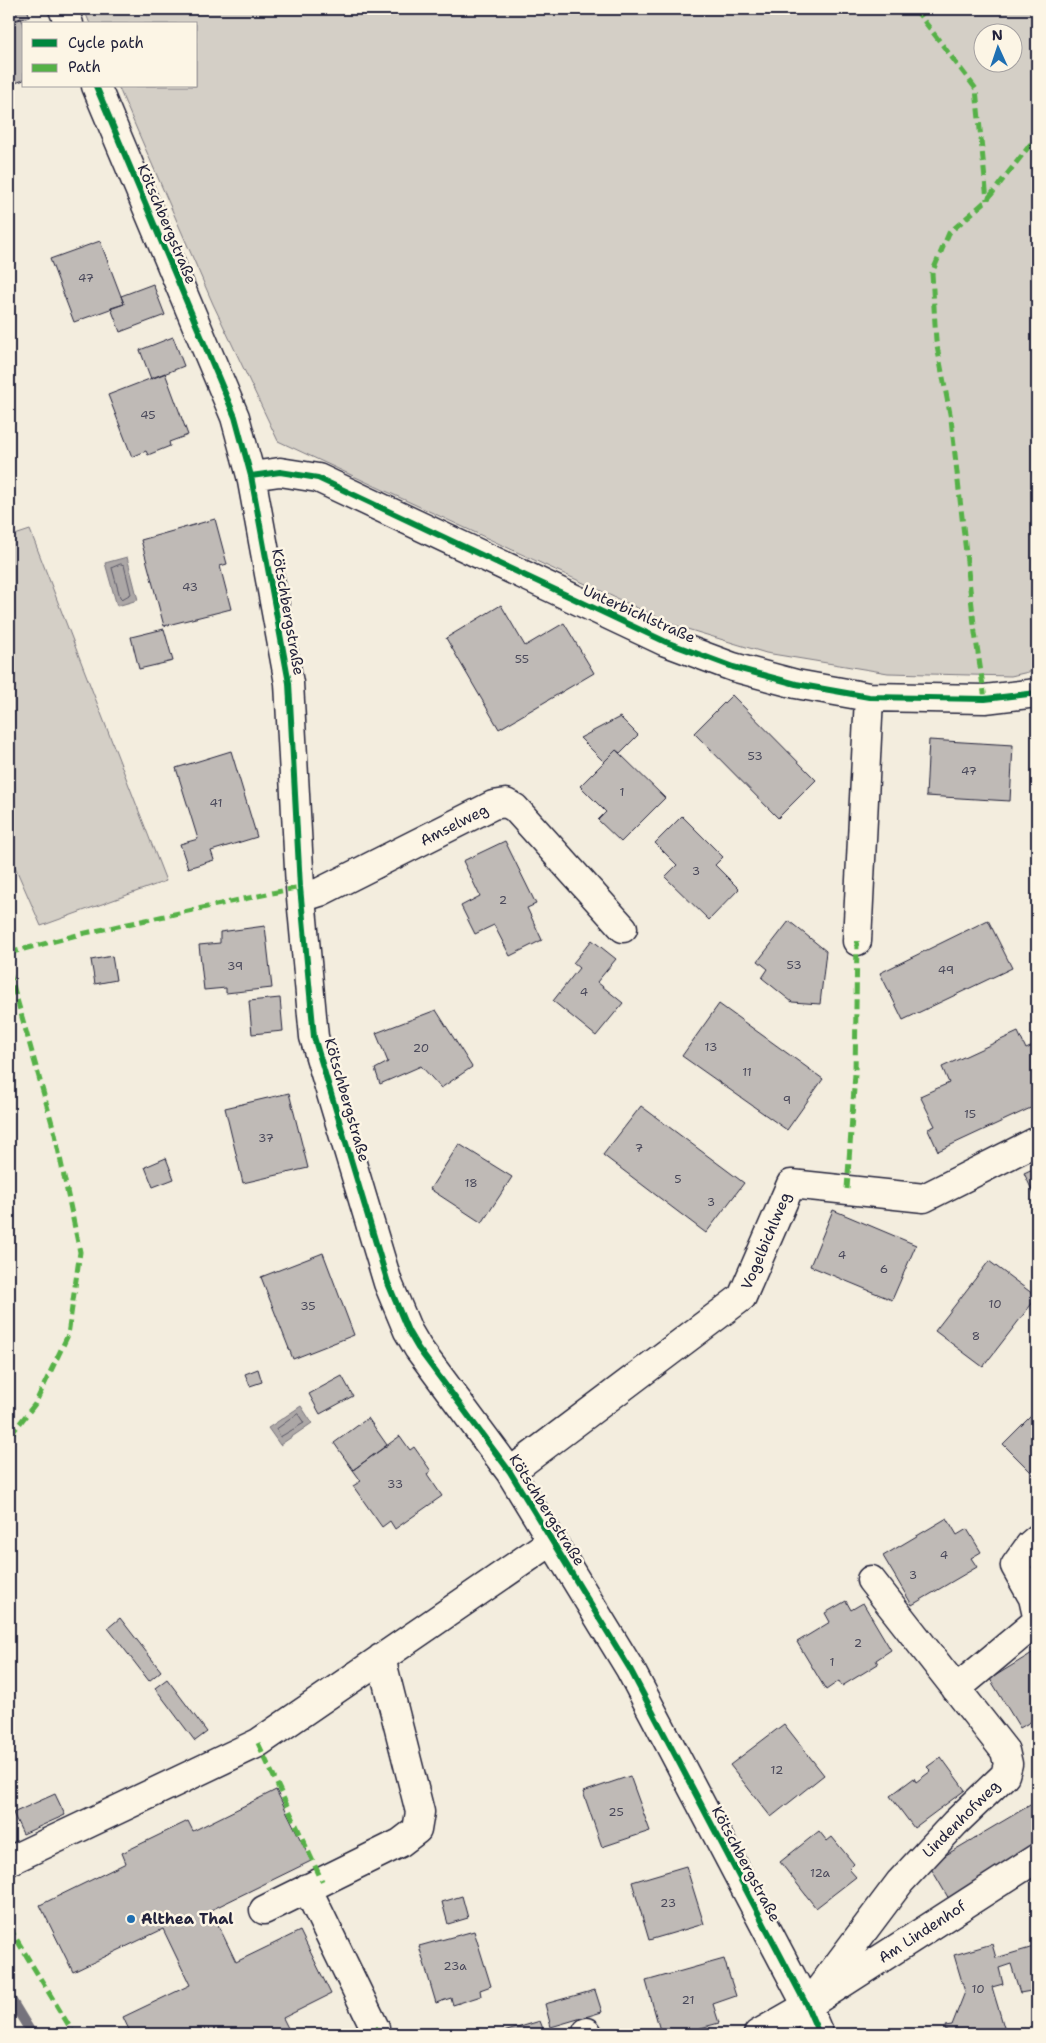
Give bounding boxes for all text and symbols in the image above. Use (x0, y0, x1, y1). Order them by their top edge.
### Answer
legend (22, 22, 198, 88)
north arrow (974, 22, 1024, 72)
text: N (991, 26, 1003, 44)
text: Cycle path (68, 33, 144, 53)
text: Path (68, 57, 101, 77)
street label: Kötschbergstraße (133, 161, 201, 287)
house number: 47 (78, 270, 94, 286)
house number: 45 (140, 407, 156, 423)
street label: Kötschbergstraße (267, 547, 309, 677)
house number: 43 (182, 579, 198, 595)
street label: Unterbichlstraße (580, 580, 698, 648)
house number: 55 (515, 651, 529, 667)
house number: 53 (747, 748, 763, 764)
house number: 47 (961, 763, 977, 779)
house number: 1 (619, 784, 625, 800)
house number: 41 (210, 795, 222, 811)
street label: Amselweg (417, 799, 491, 851)
house number: 3 (692, 863, 700, 879)
house number: 2 (499, 892, 507, 908)
house number: 53 (786, 957, 802, 973)
house number: 39 (227, 958, 243, 974)
house number: 49 (938, 962, 954, 978)
house number: 4 (580, 984, 588, 1000)
street label: Kötschbergstraße (320, 1036, 374, 1164)
house number: 13 (705, 1039, 717, 1055)
house number: 20 (413, 1040, 429, 1056)
house number: 11 (742, 1064, 752, 1080)
house number: 9 (783, 1092, 791, 1108)
house number: 15 (964, 1106, 976, 1122)
house number: 37 (258, 1130, 274, 1146)
house number: 7 (635, 1140, 643, 1156)
house number: 5 (674, 1171, 682, 1187)
house number: 18 (464, 1175, 478, 1191)
street label: Vogelbichlweg (736, 1189, 796, 1293)
house number: 3 (707, 1194, 715, 1210)
house number: 4 (838, 1247, 846, 1263)
house number: 6 (880, 1261, 888, 1277)
house number: 10 (988, 1296, 1002, 1312)
house number: 35 (300, 1298, 316, 1314)
house number: 8 (972, 1328, 980, 1344)
street label: Kötschbergstraße (505, 1450, 589, 1570)
house number: 33 (387, 1476, 403, 1492)
house number: 4 (940, 1547, 948, 1563)
house number: 3 (909, 1567, 917, 1583)
house number: 2 (854, 1635, 862, 1651)
house number: 1 (829, 1654, 835, 1670)
house number: 12 (771, 1762, 783, 1778)
street label: Lindenhofweg (918, 1776, 1004, 1862)
street label: Kötschbergstraße (707, 1803, 785, 1925)
house number: 25 (608, 1804, 624, 1820)
house number: 12a (810, 1865, 830, 1881)
house number: 23 (660, 1895, 676, 1911)
street label: Am Lindenhof (874, 1896, 970, 1968)
place label: Althea Thal (141, 1909, 234, 1929)
marker: Althea Thal (125, 1913, 137, 1925)
house number: 23a (443, 1958, 467, 1974)
house number: 10 (971, 1981, 985, 1997)
house number: 21 (682, 1992, 694, 2008)

